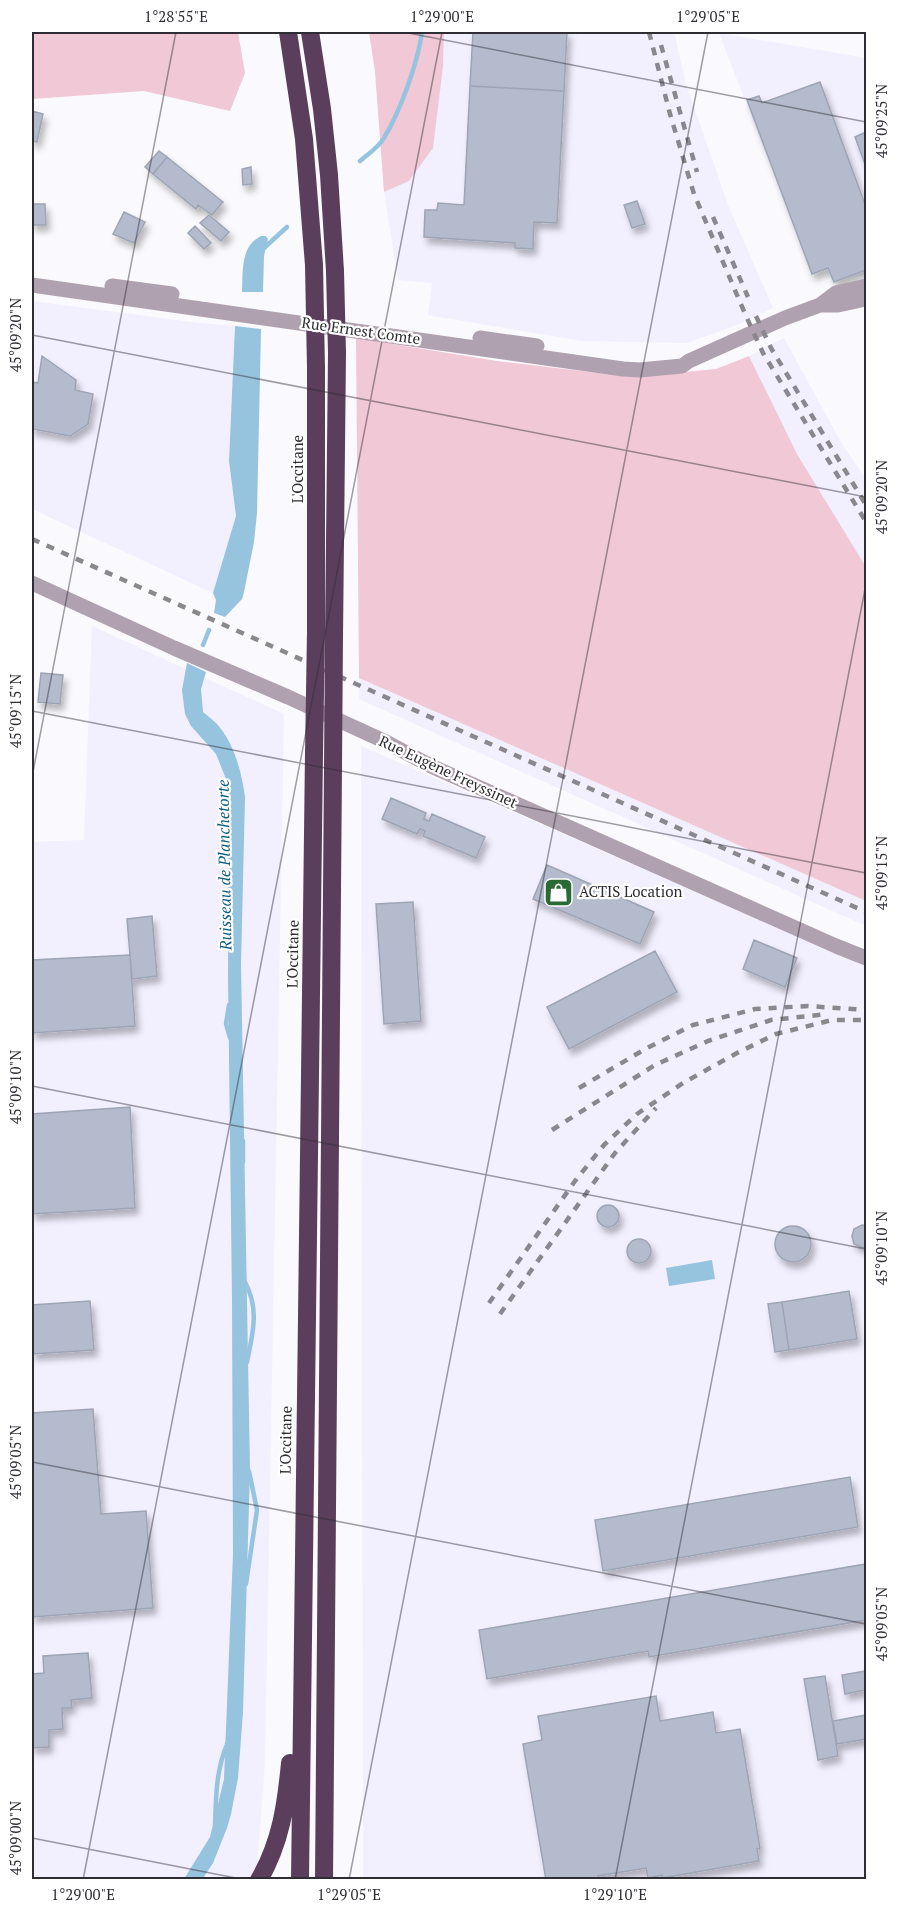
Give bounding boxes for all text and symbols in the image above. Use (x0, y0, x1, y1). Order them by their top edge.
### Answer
text: 1°28'55"E (144, 6, 208, 26)
text: 1°29'00"E (410, 6, 474, 26)
text: 1°29'05"E (676, 6, 740, 26)
text: 45°09'25"N (871, 84, 891, 158)
text: 45°09'20"N (5, 298, 25, 372)
street label: Rue Ernest Comte (301, 312, 422, 348)
street label: L'Occitane (287, 435, 307, 503)
text: 45°09'20"N (871, 460, 891, 534)
text: 45°09'15"N (5, 674, 25, 748)
street label: Rue Eugène Freyssinet (376, 730, 521, 812)
water label: Ruisseau de Planchetorte (212, 779, 237, 952)
text: 45°09'15"N (871, 836, 891, 910)
shop icon: ACTIS Location (542, 876, 574, 908)
place label: ACTIS Location (579, 881, 682, 901)
street label: L'Occitane (281, 920, 303, 988)
text: 45°09'10"N (5, 1050, 25, 1124)
text: 45°09'10"N (871, 1211, 891, 1285)
street label: L'Occitane (274, 1406, 296, 1474)
text: 45°09'05"N (5, 1425, 25, 1499)
text: 45°09'05"N (871, 1587, 891, 1661)
text: 45°09'00"N (5, 1801, 25, 1875)
text: 1°29'00"E (51, 1884, 115, 1904)
text: 1°29'05"E (317, 1884, 381, 1904)
text: 1°29'10"E (583, 1884, 647, 1904)

